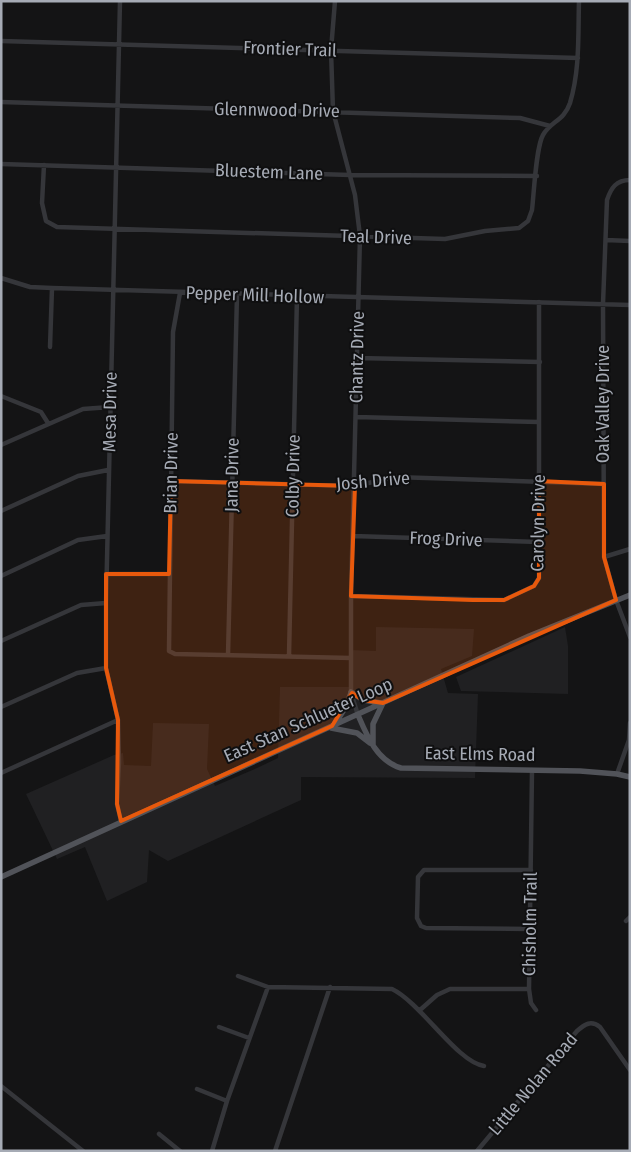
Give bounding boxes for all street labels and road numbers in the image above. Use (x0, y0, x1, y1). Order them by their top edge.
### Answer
street label: Frontier Trail (243, 36, 337, 62)
street label: Glennwood Drive (214, 98, 340, 122)
street label: Bluestem Lane (215, 159, 324, 185)
street label: Teal Drive (340, 225, 412, 249)
street label: Pepper Mill Hollow (185, 282, 325, 308)
street label: Chantz Drive (345, 311, 369, 403)
street label: Oak Valley Drive (592, 345, 614, 463)
street label: Mesa Drive (98, 372, 122, 452)
street label: Brian Drive (159, 432, 183, 514)
street label: Colby Drive (281, 434, 305, 518)
street label: Jana Drive (220, 438, 244, 512)
street label: Josh Drive (335, 467, 411, 495)
street label: Carolyn Drive (526, 474, 550, 572)
street label: Frog Drive (409, 527, 483, 551)
street label: East Stan Schlueter Loop (220, 673, 396, 767)
street label: East Elms Road (424, 742, 536, 766)
street label: Chisholm Trail (518, 872, 542, 976)
street label: Little Nolan Road (484, 1028, 582, 1140)

